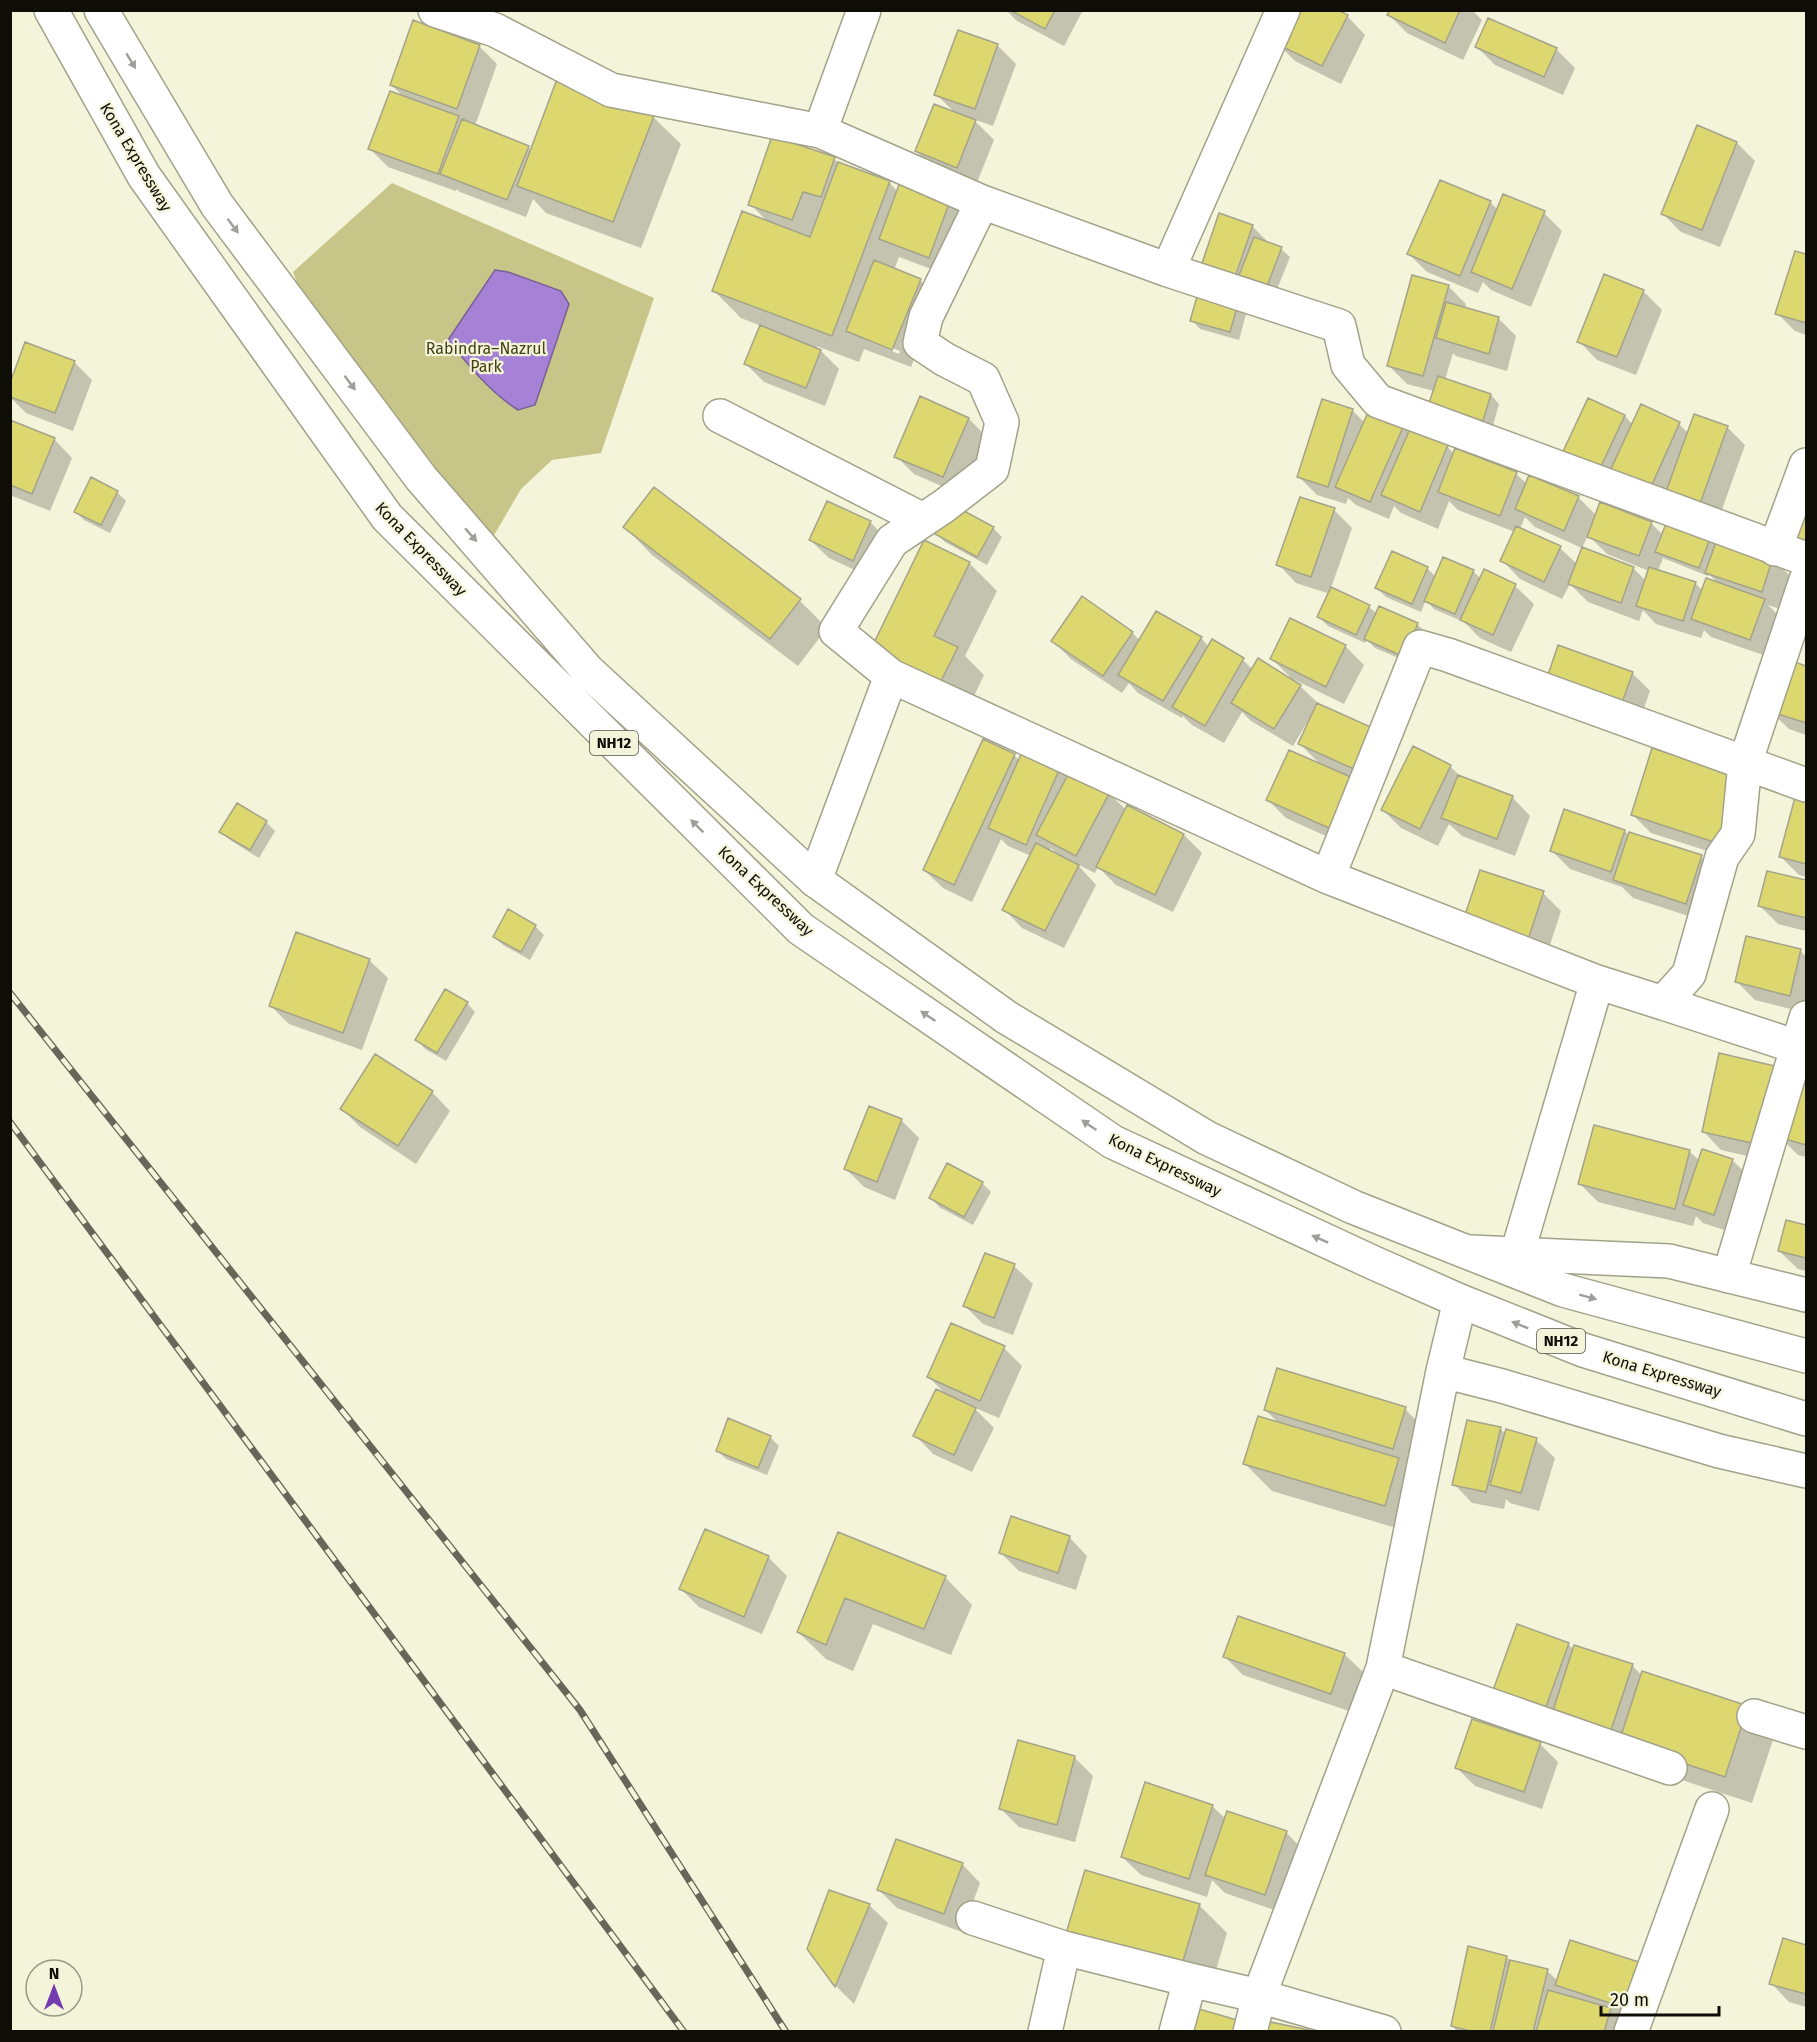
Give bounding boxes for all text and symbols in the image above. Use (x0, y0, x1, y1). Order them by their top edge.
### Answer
one-way arrow (125, 53, 136, 69)
street label: Kona Expressway (96, 99, 176, 215)
one-way arrow (227, 219, 239, 234)
park label: Rabindra–Nazrul Park (426, 339, 547, 376)
one-way arrow (344, 374, 356, 390)
street label: Kona Expressway (371, 498, 471, 600)
one-way arrow (464, 527, 477, 542)
road number: NH12 (590, 731, 638, 755)
one-way arrow (690, 819, 705, 833)
street label: Kona Expressway (714, 842, 818, 940)
one-way arrow (920, 1010, 936, 1021)
one-way arrow (1081, 1120, 1098, 1131)
street label: Kona Expressway (1105, 1129, 1225, 1201)
one-way arrow (1312, 1235, 1329, 1244)
one-way arrow (1579, 1292, 1597, 1302)
one-way arrow (1510, 1320, 1528, 1330)
road number: NH12 (1537, 1329, 1585, 1353)
street label: Kona Expressway (1600, 1347, 1724, 1401)
north arrow (24, 1958, 84, 2018)
text: N (49, 1964, 59, 1983)
scale bar (1601, 1979, 1720, 2017)
text: 20 m (1610, 1989, 1649, 2011)

